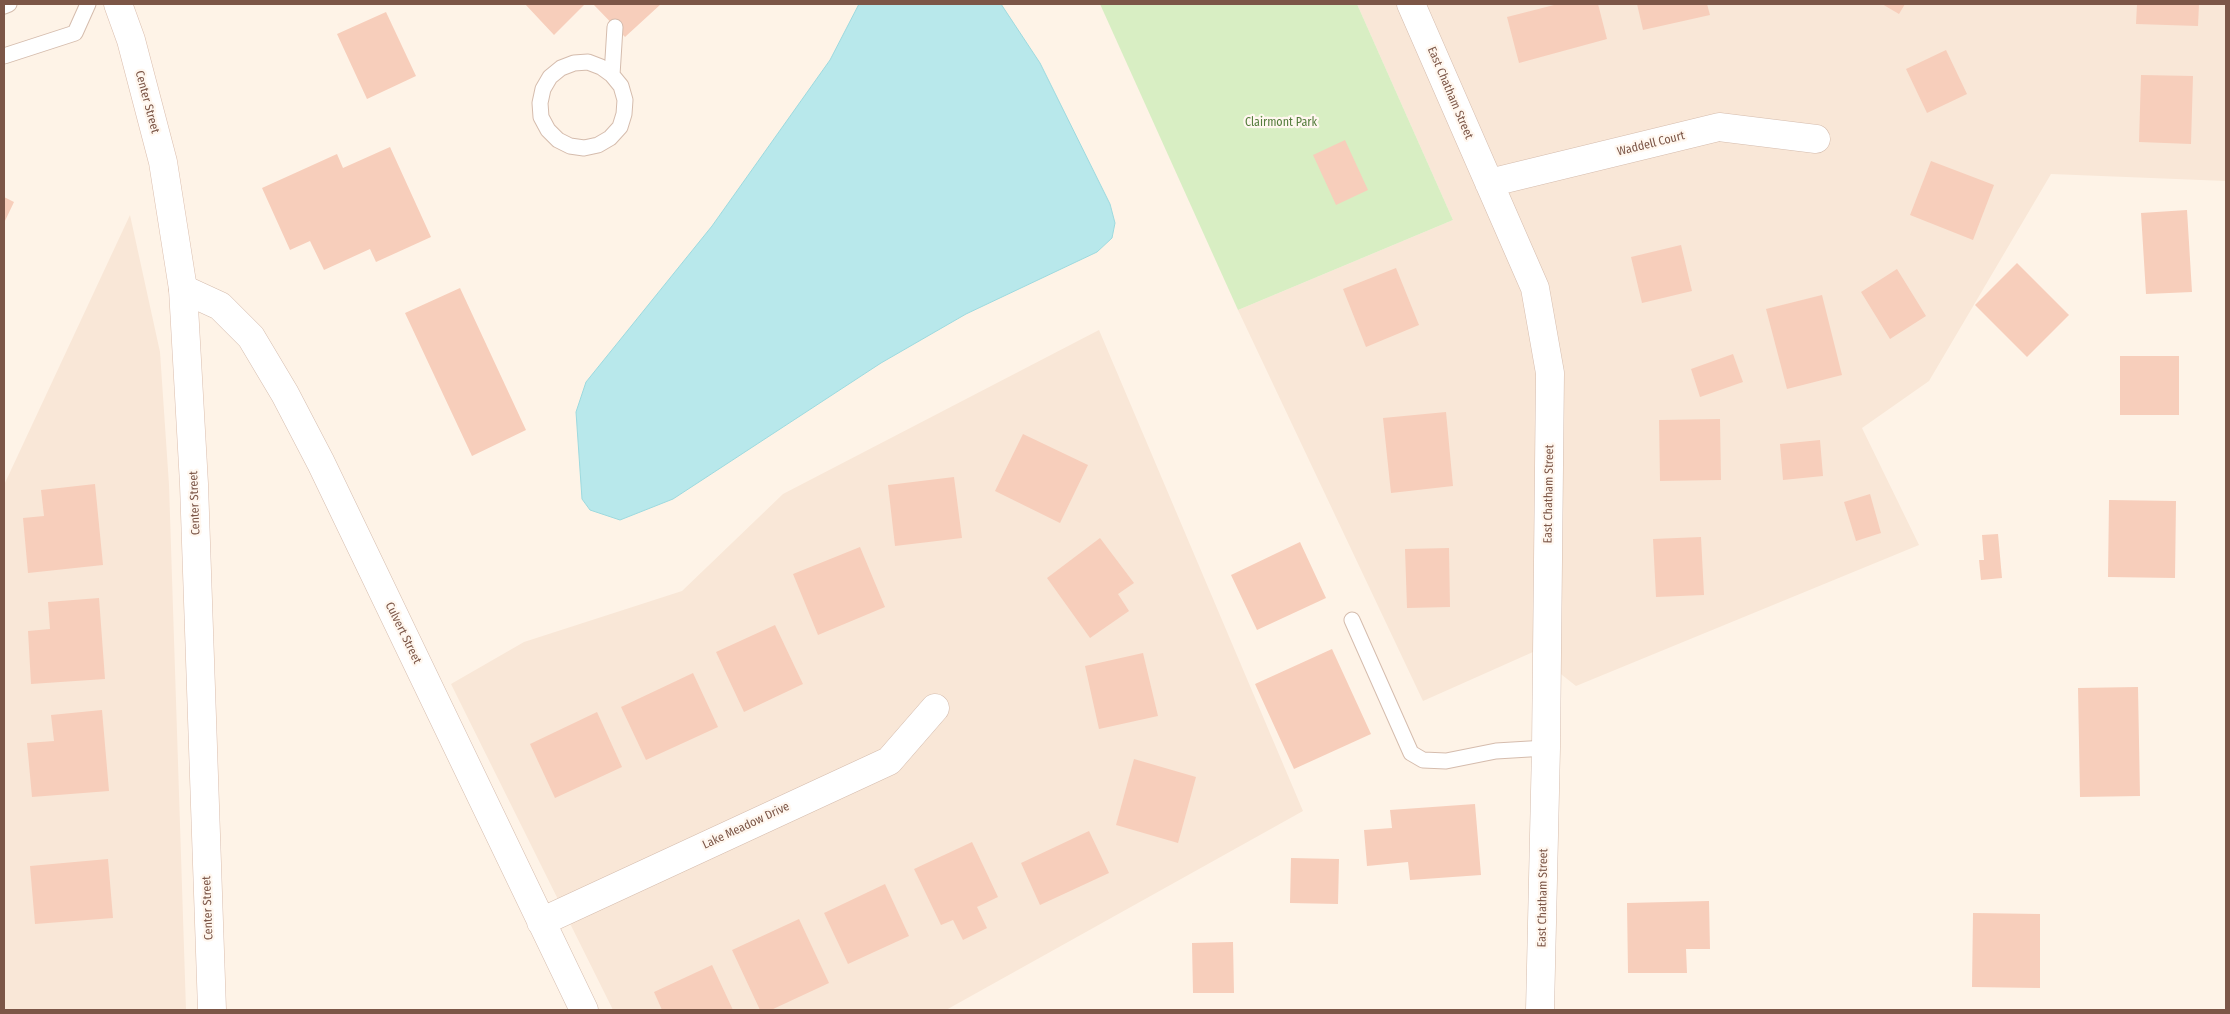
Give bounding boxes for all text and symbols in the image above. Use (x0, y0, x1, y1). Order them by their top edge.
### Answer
street label: East Chatham Street (1424, 45, 1476, 141)
street label: Center Street (132, 69, 162, 135)
park label: Clairmont Park (1245, 116, 1317, 130)
street label: Waddell Court (1616, 129, 1686, 159)
street label: East Chatham Street (1541, 444, 1557, 544)
street label: Center Street (187, 471, 203, 535)
street label: Culvert Street (382, 600, 424, 666)
street label: Lake Meadow Drive (700, 800, 792, 852)
street label: East Chatham Street (1535, 848, 1551, 948)
street label: Center Street (200, 876, 216, 940)

